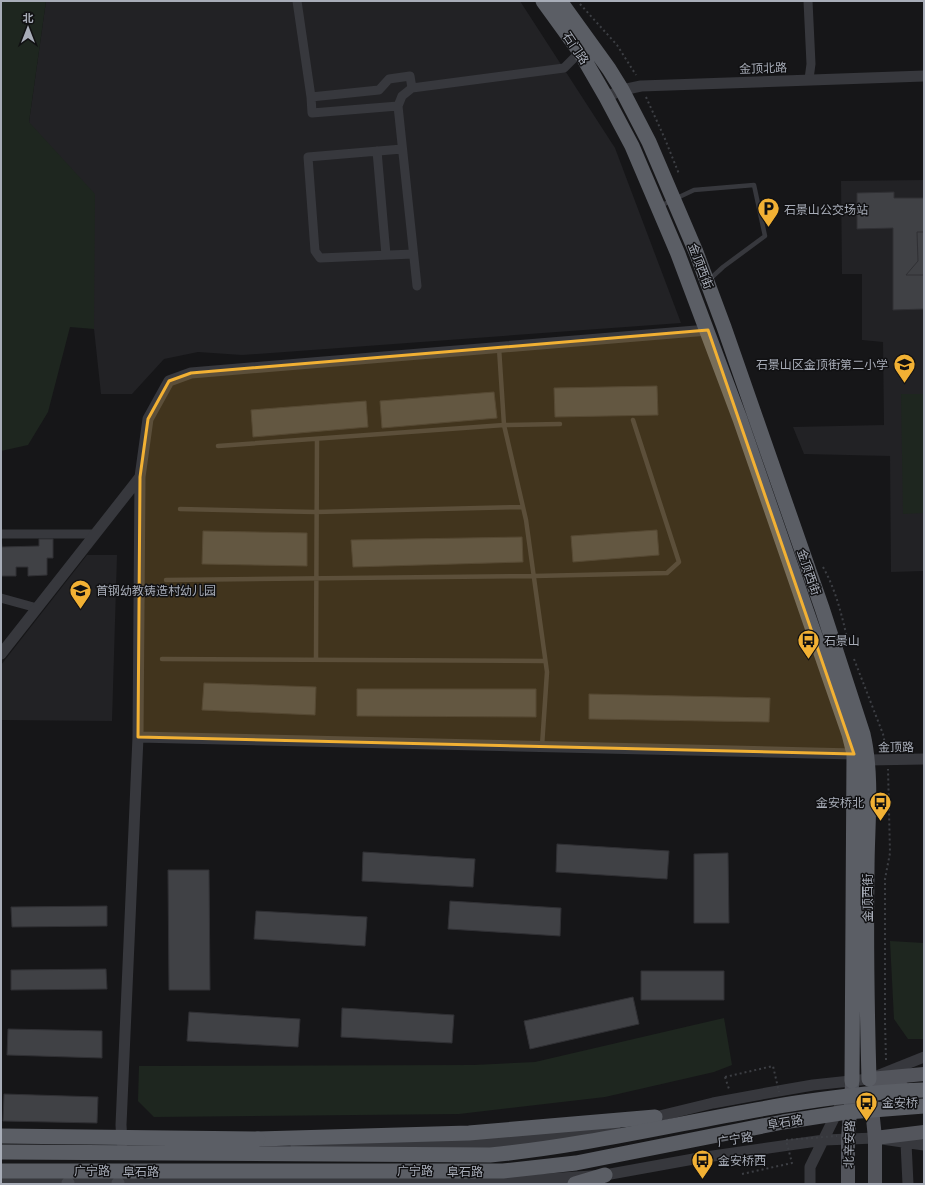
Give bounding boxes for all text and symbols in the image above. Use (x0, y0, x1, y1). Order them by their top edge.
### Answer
north arrow (8, 8, 48, 48)
text: 北 (23, 10, 34, 25)
street label: 石门路 (559, 28, 593, 68)
street label: 金顶北路 (739, 59, 787, 77)
parking icon: 石景山公交场站 (755, 196, 781, 229)
place label: 石景山公交场站 (784, 201, 868, 218)
street label: 金顶西街 (684, 241, 718, 291)
school or university icon: 石景山区金顶街第二小学 (891, 351, 917, 384)
place label: 石景山区金顶街第二小学 (756, 356, 888, 373)
street label: 金顶西街 (793, 547, 825, 597)
school or university icon: 首钢幼教铸造村幼儿园 (67, 577, 93, 610)
place label: 首钢幼教铸造村幼儿园 (96, 582, 216, 599)
bus stop icon: 石景山 (796, 627, 822, 660)
place label: 石景山 (824, 632, 860, 649)
street label: 金顶路 (878, 738, 914, 756)
bus stop icon: 金安桥北 (867, 789, 893, 822)
place label: 金安桥北 (816, 794, 864, 811)
street label: 金顶西街 (859, 874, 876, 922)
bus stop icon: 金安桥 (853, 1089, 879, 1122)
place label: 金安桥 (882, 1094, 918, 1111)
street label: 阜石路 (766, 1111, 804, 1133)
street label: 北辛安路 (840, 1120, 858, 1168)
street label: 广宁路 (716, 1128, 754, 1150)
bus stop icon: 金安桥西 (690, 1147, 716, 1180)
place label: 金安桥西 (718, 1152, 766, 1169)
street label: 广宁路 (74, 1162, 110, 1179)
street label: 广宁路 (397, 1162, 433, 1179)
street label: 阜石路 (123, 1163, 159, 1180)
street label: 阜石路 (447, 1163, 483, 1180)

